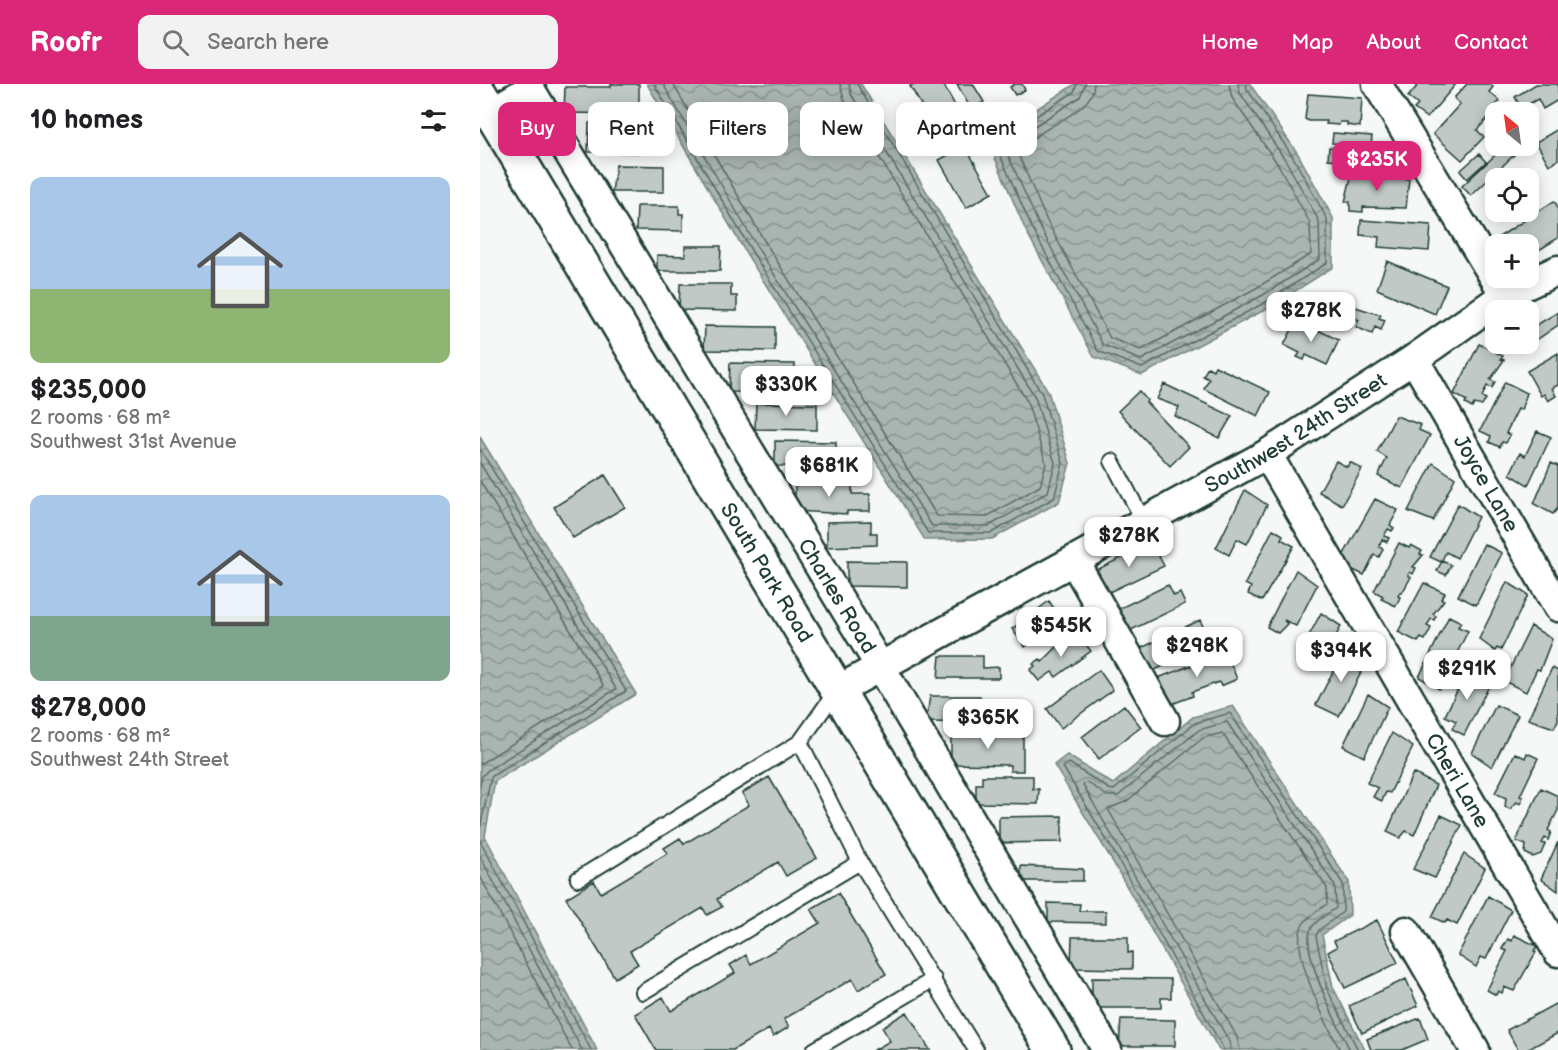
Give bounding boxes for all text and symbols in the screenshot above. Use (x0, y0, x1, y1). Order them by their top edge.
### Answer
search box (138, 15, 558, 69)
text: Roofr (30, 26, 102, 59)
icon: search (159, 26, 192, 59)
text: Search here (207, 29, 329, 56)
text: Home (1201, 30, 1258, 55)
text: Map (1291, 30, 1333, 55)
text: About (1366, 30, 1421, 55)
text: Contact (1454, 30, 1528, 55)
chip: Buy (498, 102, 576, 156)
chip: Rent (588, 102, 675, 156)
chip: Filters (687, 102, 788, 156)
chip: New (800, 102, 884, 156)
chip: Apartment (896, 102, 1037, 156)
north arrow (1485, 102, 1539, 156)
map controls (1485, 102, 1539, 354)
icon: filters (417, 104, 450, 137)
text: 10 homes (30, 105, 143, 136)
pin: $235K (1335, 141, 1419, 192)
text: $235K (1346, 148, 1408, 172)
button: locate (1485, 168, 1539, 222)
icon: home (186, 216, 294, 324)
button: + (1485, 234, 1539, 288)
pin: $278K (1269, 292, 1353, 343)
text: $278K (1280, 299, 1342, 323)
button: − (1485, 300, 1539, 354)
pin: $330K (744, 366, 828, 417)
street label: Southwest 24th Street (1200, 367, 1392, 498)
text: $330K (755, 373, 817, 397)
text: $235,000 (30, 375, 147, 406)
text: 2 rooms · 68 m² (30, 406, 171, 430)
text: Southwest 31st Avenue (30, 430, 237, 454)
street label: Joyce Lane (1448, 431, 1524, 537)
pin: $681K (787, 447, 871, 498)
text: $681K (799, 454, 859, 478)
street label: South Park Road (715, 498, 818, 647)
pin: $278K (1087, 517, 1171, 568)
text: $278K (1098, 524, 1160, 548)
icon: home (186, 534, 294, 642)
street label: Charles Road (793, 534, 882, 658)
pin: $545K (1019, 607, 1103, 658)
text: $545K (1030, 614, 1092, 638)
pin: $298K (1155, 627, 1239, 678)
pin: $394K (1299, 632, 1383, 683)
text: $298K (1166, 634, 1228, 658)
text: $394K (1310, 639, 1372, 663)
pin: $291K (1425, 650, 1509, 701)
text: $291K (1438, 657, 1496, 681)
text: $278,000 (30, 693, 146, 724)
pin: $365K (946, 699, 1030, 750)
text: $365K (957, 706, 1019, 730)
text: 2 rooms · 68 m² (30, 724, 171, 748)
street label: Cheri Lane (1420, 729, 1495, 832)
text: Southwest 24th Street (30, 748, 229, 772)

